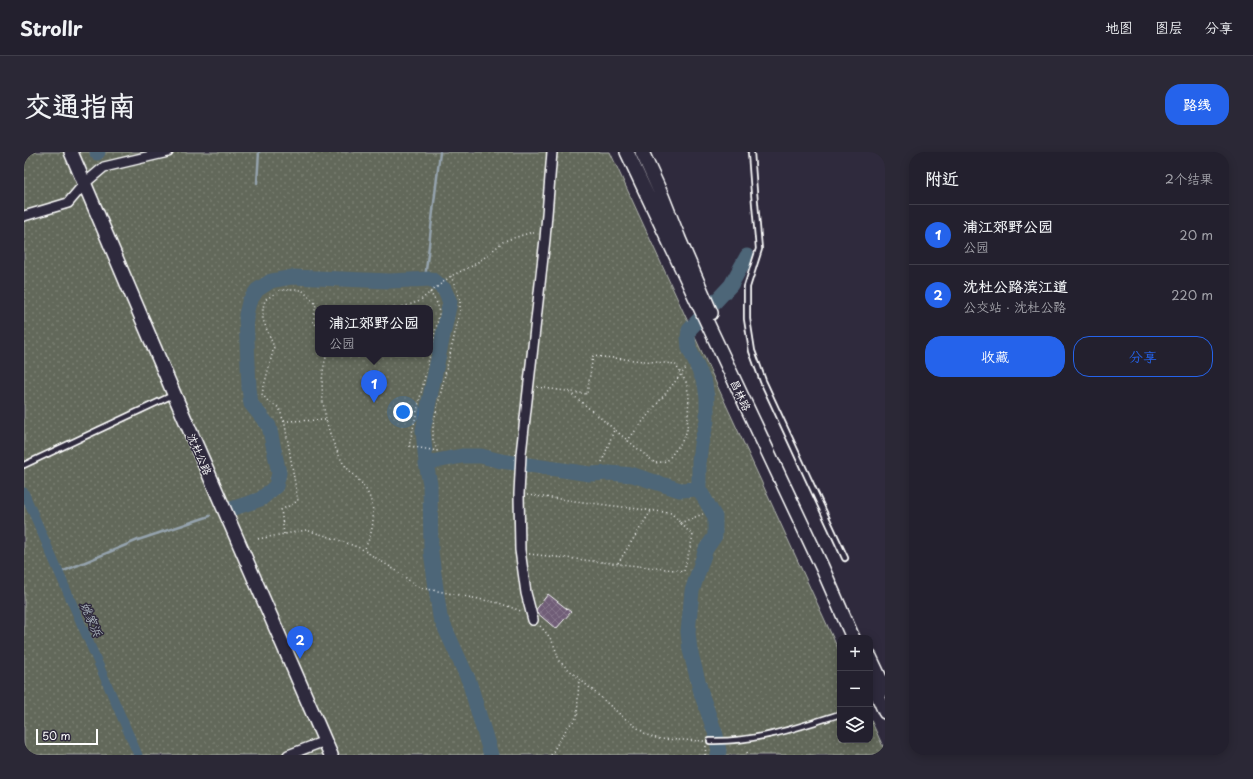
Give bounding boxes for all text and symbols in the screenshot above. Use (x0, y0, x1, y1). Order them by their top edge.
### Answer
text: Strollr (20, 14, 83, 42)
text: 地图 (1105, 17, 1133, 38)
text: 图层 (1155, 17, 1183, 38)
text: 分享 (1205, 17, 1233, 38)
text: 交通指南 (24, 83, 136, 126)
button: 路线 (1165, 84, 1229, 125)
text: 附近 (925, 165, 959, 191)
text: 2个结果 (1165, 169, 1213, 188)
text: 浦江郊野公园 (963, 214, 1053, 237)
text: 1 (935, 225, 941, 244)
text: 20 m (1179, 225, 1213, 244)
text: 公园 (963, 237, 989, 256)
text: 沈杜公路滨江道 (963, 274, 1068, 297)
text: 2 (933, 285, 943, 304)
text: 220 m (1171, 285, 1213, 304)
text: 公交站 · 沈杜公路 (963, 297, 1066, 316)
popup (315, 305, 433, 357)
text: 浦江郊野公园 (329, 310, 419, 333)
text: 公园 (329, 333, 355, 352)
button: 收藏 (925, 336, 1065, 377)
button: 分享 (1073, 336, 1213, 377)
pin: 1 (361, 370, 387, 403)
street label: 昌林路 (726, 376, 756, 414)
your location (393, 402, 413, 422)
street label: 沈杜公路 (183, 430, 217, 478)
water label: 姚家浜 (77, 599, 108, 640)
pin: 2 (287, 626, 313, 659)
map controls (837, 635, 873, 743)
button: + (837, 635, 873, 671)
button: − (837, 671, 873, 707)
button: layers (837, 707, 873, 743)
scale bar (36, 727, 98, 746)
text: 50 m (42, 727, 71, 744)

